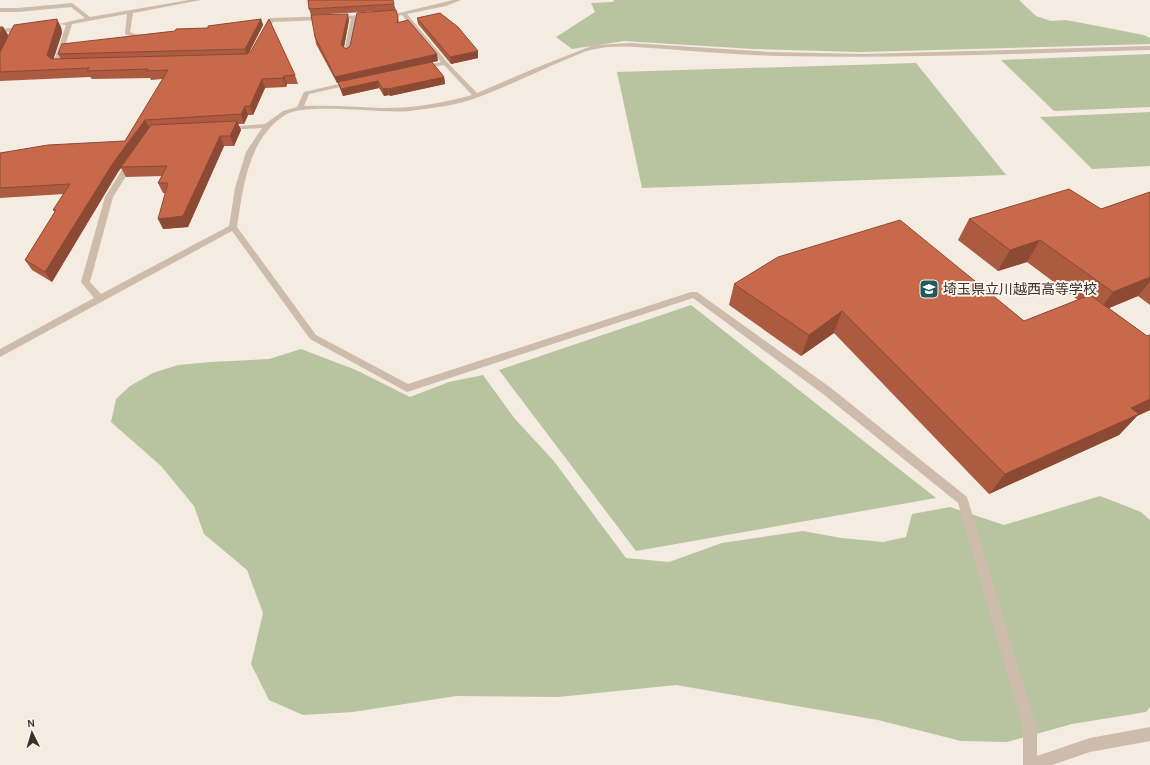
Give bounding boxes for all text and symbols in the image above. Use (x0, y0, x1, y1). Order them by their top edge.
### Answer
school or university icon: 埼玉県立川越西高等学校 (918, 278, 940, 300)
place label: 埼玉県立川越西高等学校 (943, 281, 1097, 298)
north arrow (12, 713, 52, 753)
text: N (27, 717, 36, 730)

